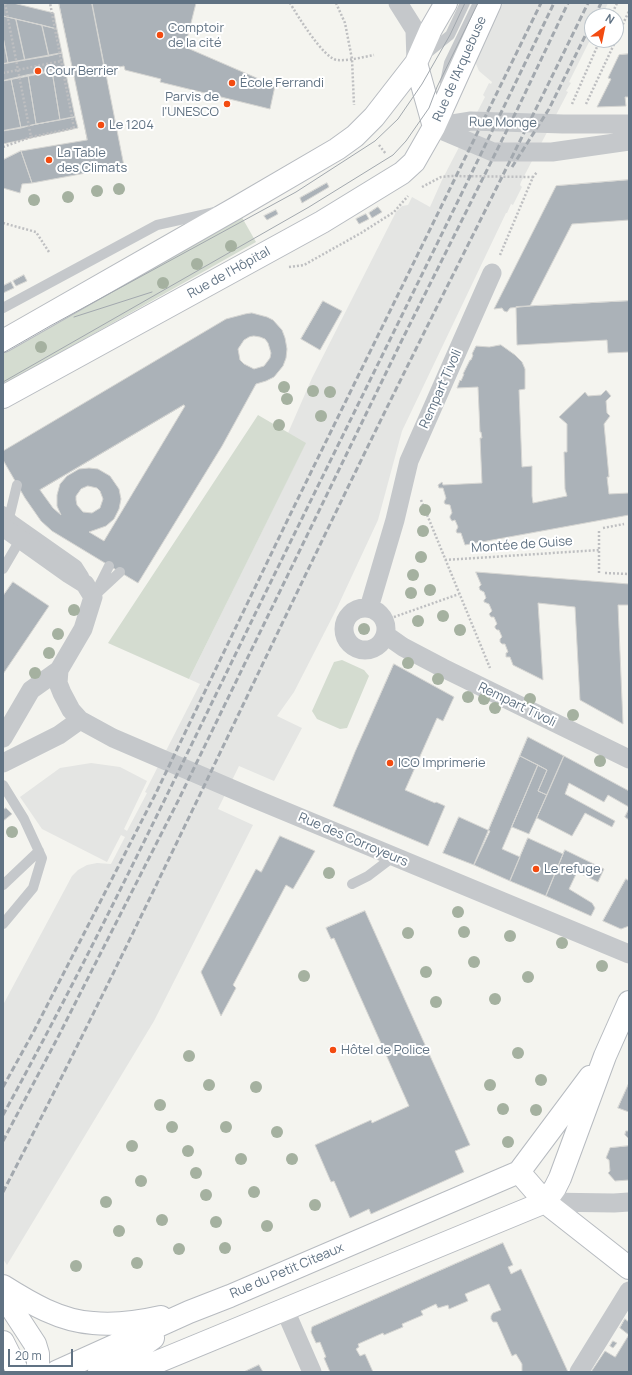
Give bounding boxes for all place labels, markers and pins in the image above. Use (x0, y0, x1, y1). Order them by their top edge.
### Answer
place label: Comptoir de la cité (168, 20, 224, 51)
marker: Comptoir de la cité (155, 30, 165, 40)
place label: Cour Berrier (46, 63, 118, 79)
marker: Cour Berrier (33, 66, 43, 76)
place label: École Ferrandi (240, 75, 324, 91)
marker: École Ferrandi (227, 78, 237, 88)
place label: Parvis de l'UNESCO (162, 89, 219, 120)
marker: Parvis de l'UNESCO (222, 99, 232, 109)
place label: Le 1204 (109, 117, 154, 133)
marker: Le 1204 (96, 120, 106, 130)
place label: La Table des Climats (57, 145, 127, 176)
marker: La Table des Climats (44, 155, 54, 165)
place label: ICO Imprimerie (398, 755, 486, 771)
marker: ICO Imprimerie (385, 758, 395, 768)
place label: Le refuge (544, 861, 601, 877)
marker: Le refuge (531, 864, 541, 874)
place label: Hôtel de Police (341, 1042, 430, 1058)
marker: Hôtel de Police (328, 1045, 338, 1055)

